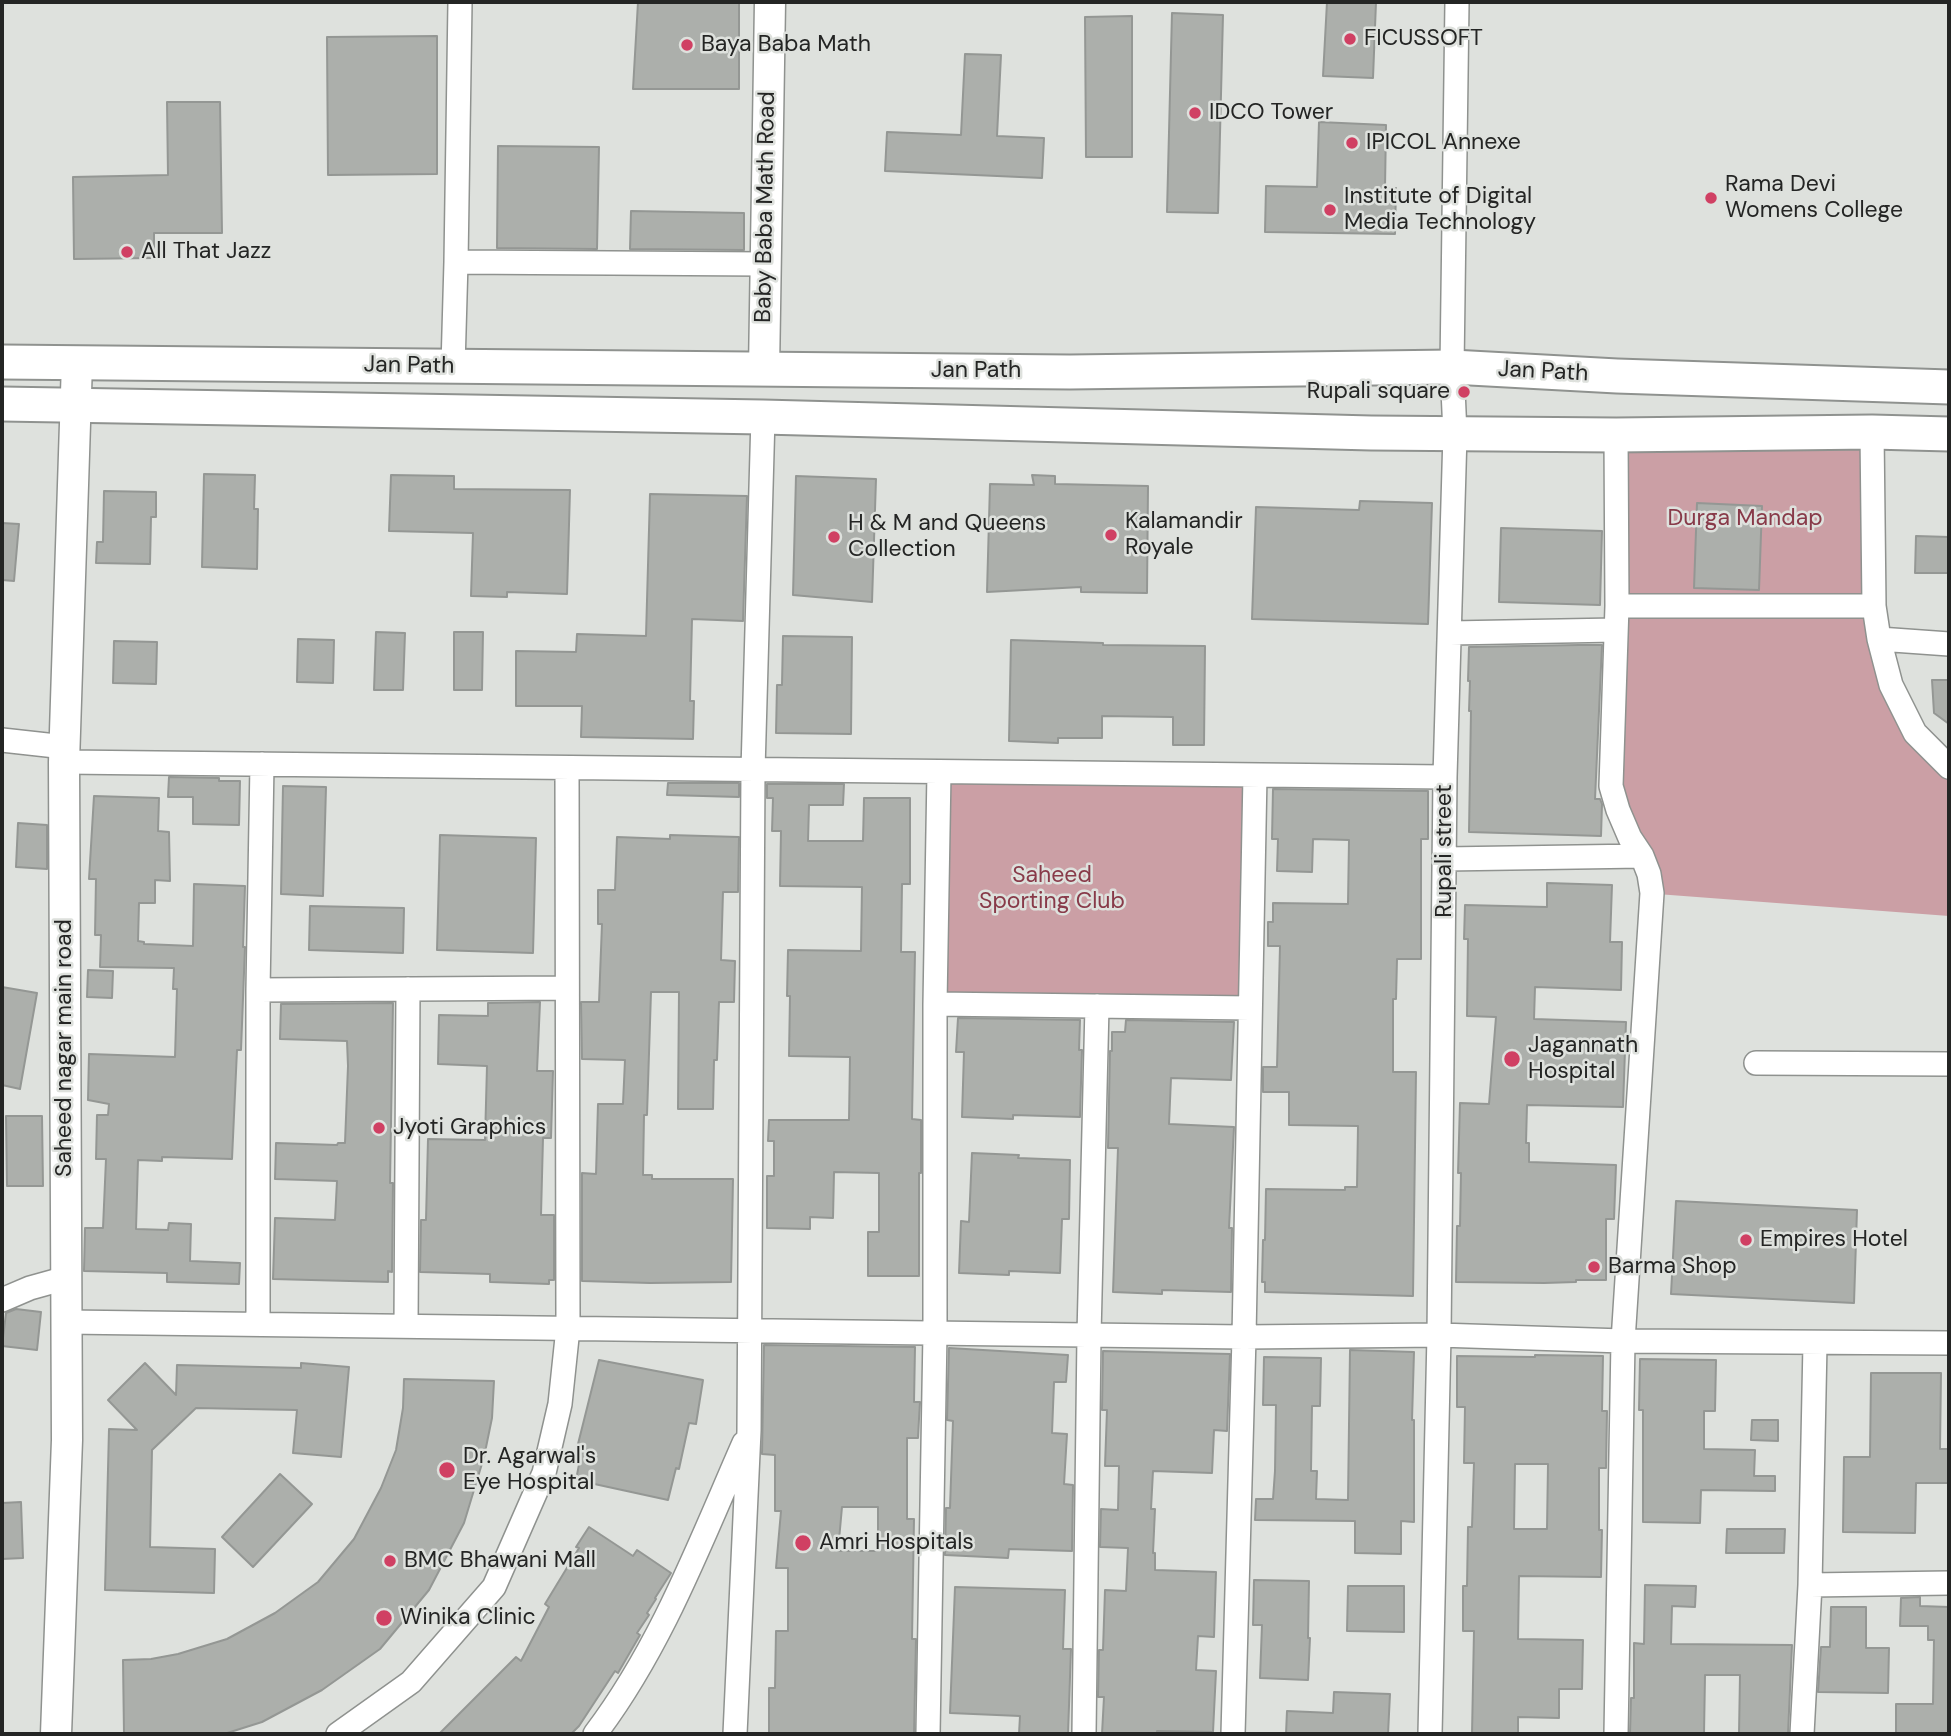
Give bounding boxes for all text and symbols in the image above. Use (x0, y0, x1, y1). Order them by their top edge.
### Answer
place label: FICUSSOFT (1364, 25, 1483, 53)
place label: Baya Baba Math (701, 31, 871, 59)
marker: FICUSSOFT (1342, 31, 1358, 47)
marker: Baya Baba Math (679, 37, 695, 53)
street label: Baby Baba Math Road (750, 91, 782, 323)
place label: IDCO Tower (1209, 99, 1333, 127)
marker: IDCO Tower (1187, 105, 1203, 121)
place label: IPICOL Annexe (1366, 129, 1521, 157)
marker: IPICOL Annexe (1344, 135, 1360, 151)
place label: Rama Devi Womens College (1725, 171, 1903, 225)
place label: Institute of Digital Media Technology (1344, 183, 1536, 237)
marker: Rama Devi Womens College (1703, 190, 1719, 206)
marker: Institute of Digital Media Technology (1322, 202, 1338, 218)
place label: All That Jazz (141, 238, 271, 266)
marker: All That Jazz (119, 244, 135, 260)
street label: Jan Path (363, 351, 455, 381)
street label: Jan Path (1497, 356, 1589, 388)
street label: Jan Path (931, 357, 1021, 385)
place label: Rupali square (1307, 378, 1450, 406)
marker: Rupali square (1456, 384, 1472, 400)
park label: Durga Mandap (1667, 505, 1823, 533)
place label: Kalamandir Royale (1125, 508, 1243, 562)
place label: H & M and Queens Collection (848, 510, 1046, 564)
marker: Kalamandir Royale (1103, 527, 1119, 543)
marker: H & M and Queens Collection (826, 529, 842, 545)
street label: Rupali street (1431, 784, 1459, 918)
park label: Saheed Sporting Club (979, 862, 1125, 916)
street label: Saheed nagar main road (51, 919, 79, 1177)
place label: Jagannath Hospital (1528, 1032, 1638, 1086)
marker: Jagannath Hospital (1502, 1049, 1522, 1069)
place label: Jyoti Graphics (393, 1114, 546, 1142)
marker: Jyoti Graphics (371, 1120, 387, 1136)
place label: Empires Hotel (1760, 1226, 1908, 1254)
marker: Empires Hotel (1738, 1232, 1754, 1248)
place label: Barma Shop (1608, 1253, 1737, 1281)
marker: Barma Shop (1586, 1259, 1602, 1275)
place label: Dr. Agarwal's Eye Hospital (463, 1443, 596, 1497)
marker: Dr. Agarwal's Eye Hospital (437, 1460, 457, 1480)
place label: Amri Hospitals (819, 1529, 974, 1557)
marker: Amri Hospitals (793, 1533, 813, 1553)
place label: BMC Bhawani Mall (404, 1547, 596, 1575)
marker: BMC Bhawani Mall (382, 1553, 398, 1569)
place label: Winika Clinic (400, 1604, 536, 1632)
marker: Winika Clinic (374, 1608, 394, 1628)

